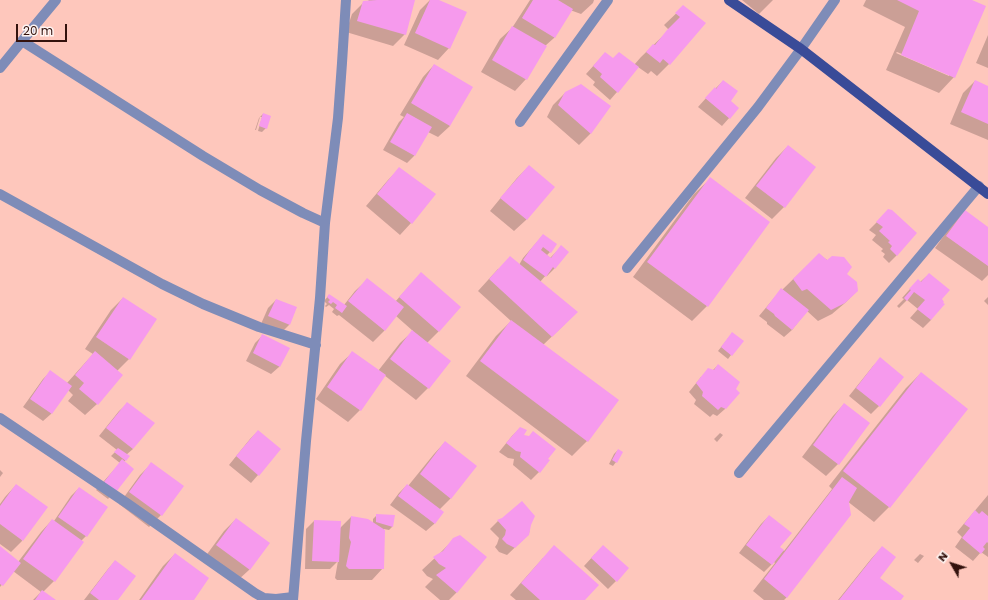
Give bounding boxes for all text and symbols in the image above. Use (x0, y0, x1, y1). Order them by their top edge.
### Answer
scale bar (18, 16, 69, 42)
text: 20 m (23, 22, 53, 39)
north arrow (932, 544, 972, 584)
text: N (934, 548, 951, 565)

